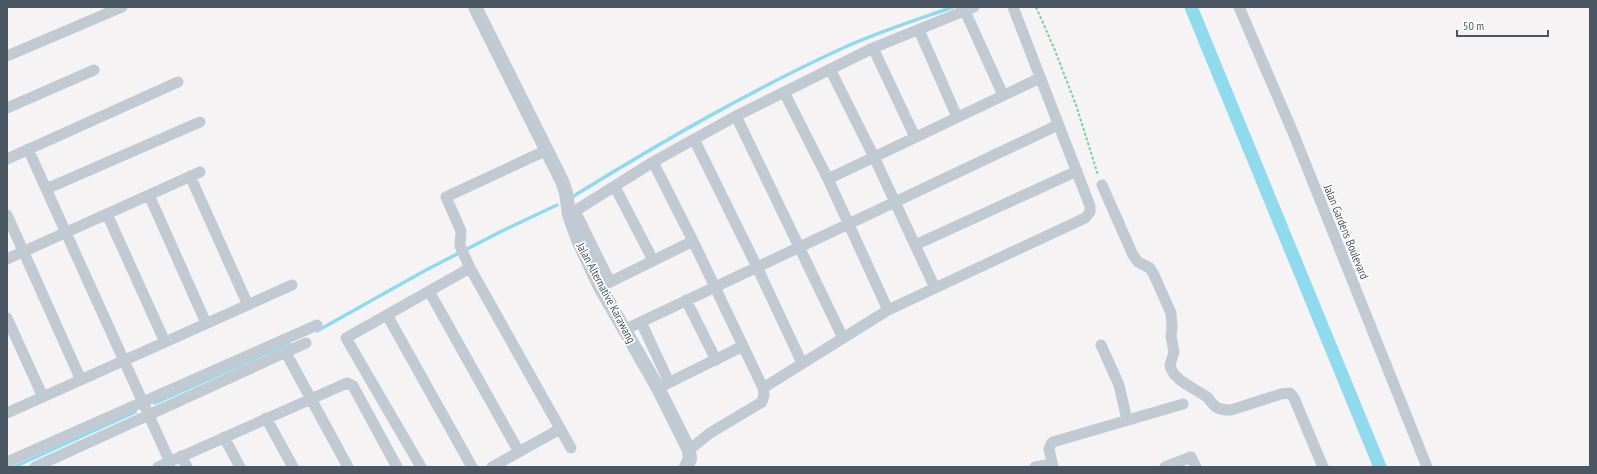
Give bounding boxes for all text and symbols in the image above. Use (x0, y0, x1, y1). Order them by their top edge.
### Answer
scale bar (1457, 12, 1548, 38)
text: 50 m (1463, 18, 1484, 33)
street label: Jalan Gardens Boulevard (1320, 181, 1372, 281)
street label: Jalan Alternative Karawang (573, 239, 639, 346)

